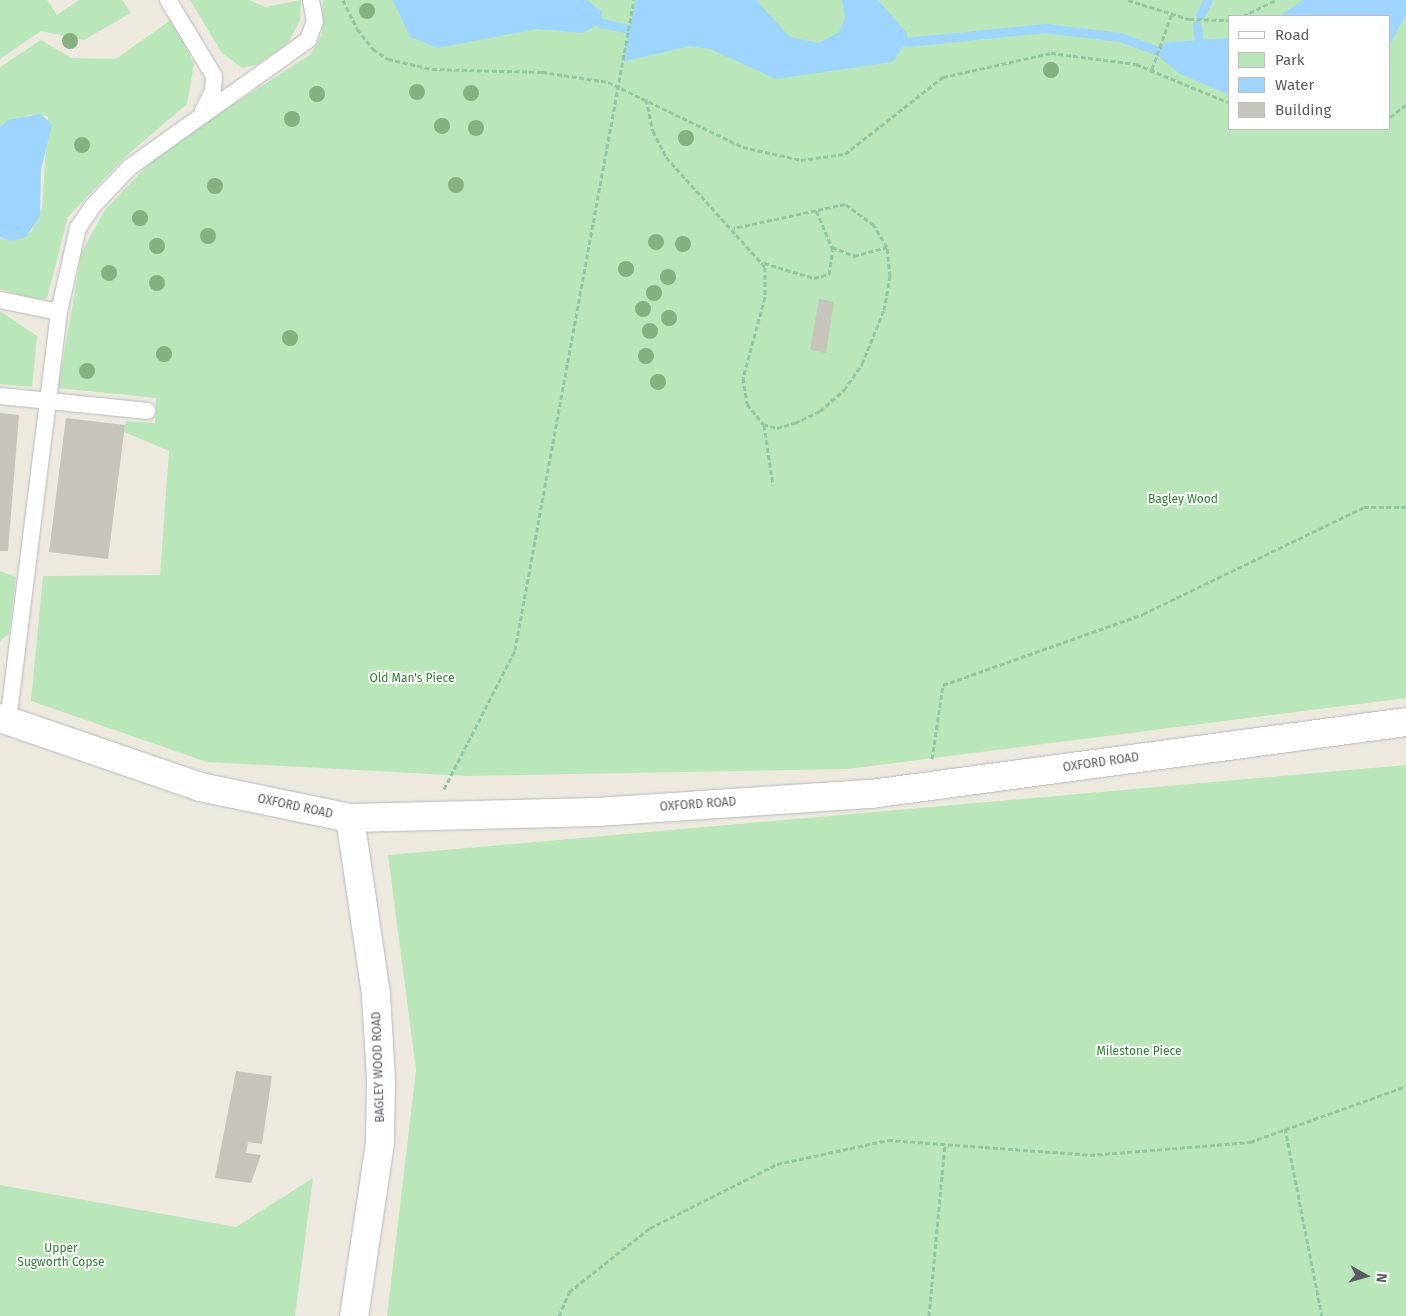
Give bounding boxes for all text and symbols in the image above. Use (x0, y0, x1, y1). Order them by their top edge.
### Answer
legend (1228, 15, 1391, 130)
text: Road (1275, 26, 1310, 44)
text: Park (1275, 51, 1305, 69)
text: Water (1275, 76, 1314, 94)
text: Building (1275, 101, 1331, 119)
park label: Bagley Wood (1148, 493, 1218, 507)
park label: Old Man's Piece (369, 672, 455, 686)
street label: OXFORD ROAD (1062, 751, 1140, 775)
street label: OXFORD ROAD (256, 792, 334, 822)
street label: OXFORD ROAD (659, 795, 737, 815)
street label: BAGLEY WOOD ROAD (370, 1011, 388, 1123)
park label: Milestone Piece (1096, 1045, 1182, 1059)
park label: Upper Sugworth Copse (17, 1242, 105, 1270)
north arrow (1341, 1251, 1391, 1301)
text: N (1372, 1272, 1390, 1284)

